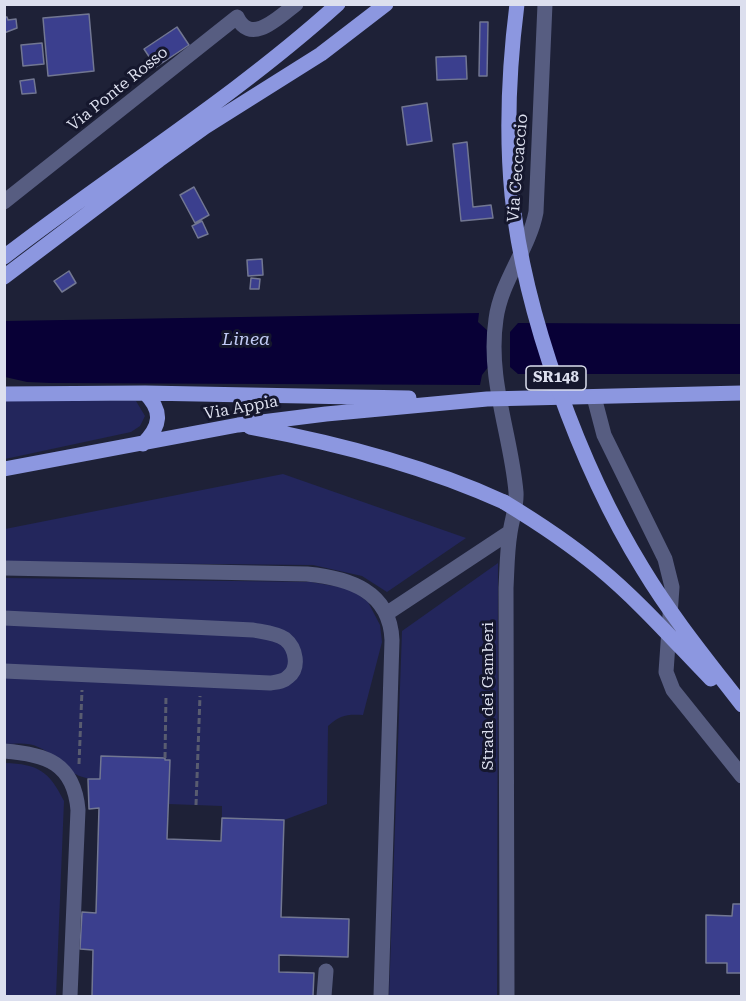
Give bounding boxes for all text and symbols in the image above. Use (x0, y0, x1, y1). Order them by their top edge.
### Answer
street label: Via Ponte Rosso (64, 43, 172, 135)
street label: Via Ceccaccio (504, 113, 532, 223)
water label: Linea (222, 329, 270, 351)
road number: SR148 (526, 366, 586, 390)
street label: Via Appia (202, 392, 280, 424)
street label: Strada dei Gamberi (478, 622, 498, 770)

